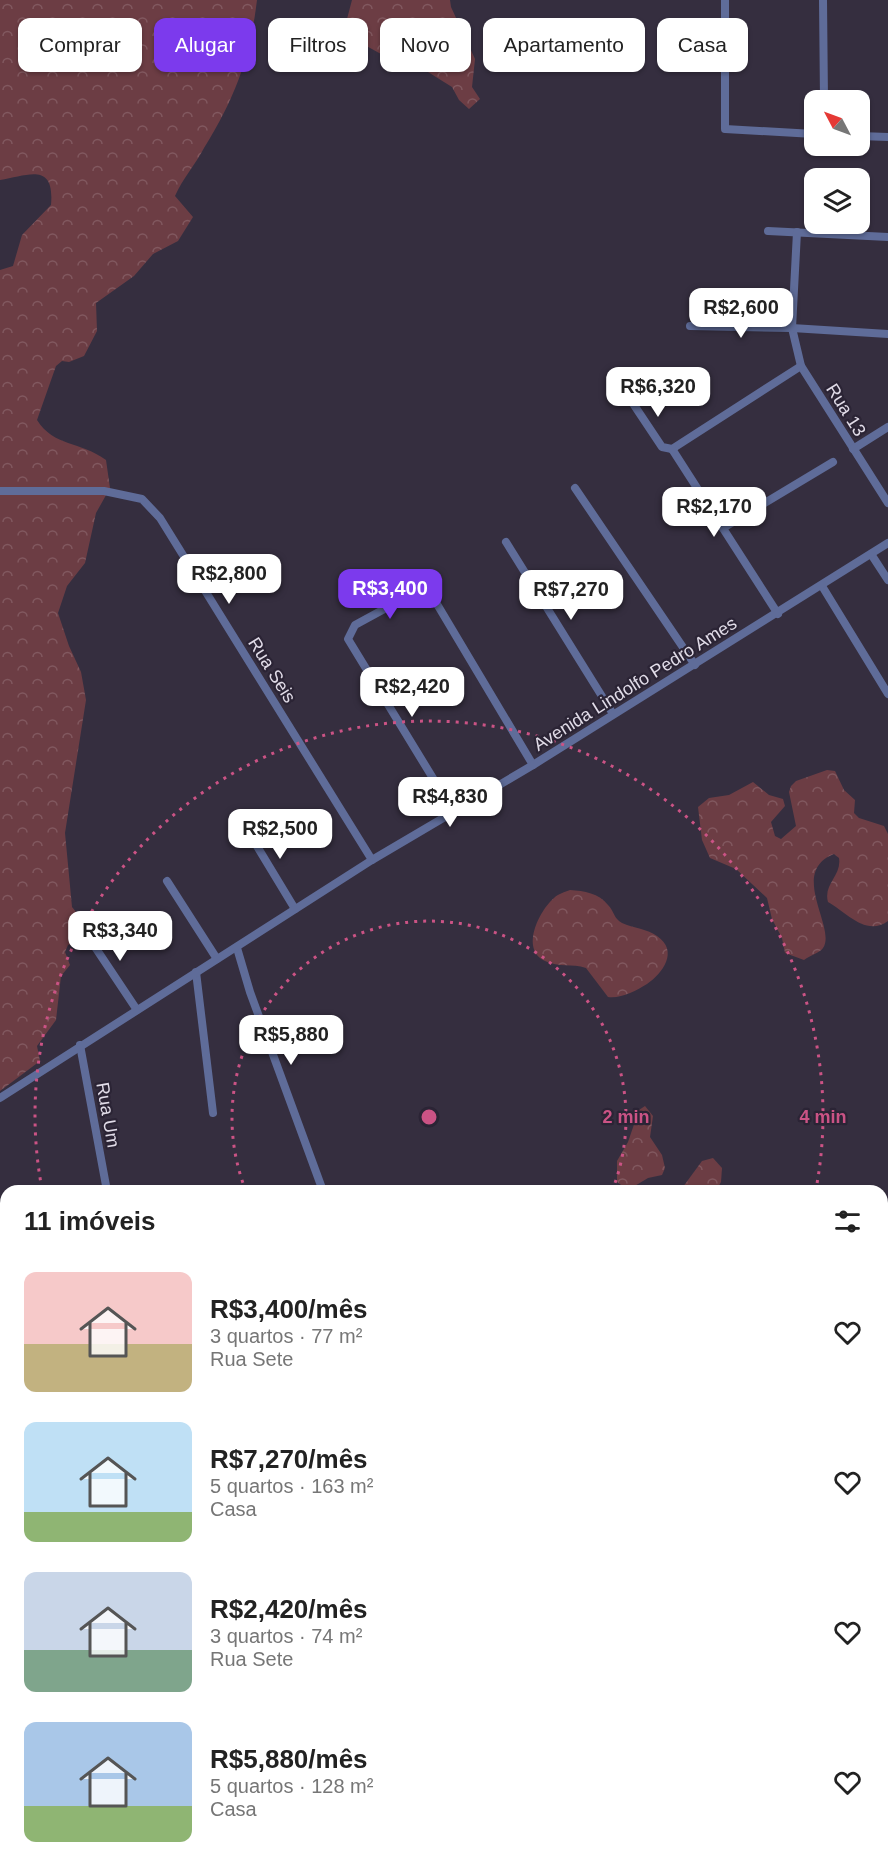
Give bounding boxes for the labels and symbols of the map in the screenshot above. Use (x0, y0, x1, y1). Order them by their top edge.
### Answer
north arrow (804, 90, 870, 156)
pin: R$2,600 (686, 288, 796, 339)
pin: R$6,320 (603, 367, 713, 418)
street label: Rua 13 (822, 380, 870, 440)
pin: R$2,170 (659, 487, 769, 538)
pin: R$2,800 (174, 554, 284, 605)
pin: R$3,400 (335, 569, 445, 620)
pin: R$7,270 (516, 570, 626, 621)
street label: Avenida Lindolfo Pedro Ames (530, 613, 740, 755)
street label: Rua Seis (244, 634, 300, 706)
pin: R$2,420 (357, 667, 467, 718)
pin: R$4,830 (395, 777, 505, 828)
pin: R$2,500 (225, 809, 335, 860)
pin: R$3,340 (65, 911, 175, 962)
pin: R$5,880 (236, 1015, 346, 1066)
street label: Rua Um (92, 1081, 124, 1149)
centre of rings (419, 1107, 439, 1127)
text: 2 min (602, 1107, 650, 1127)
text: 4 min (799, 1107, 847, 1127)

